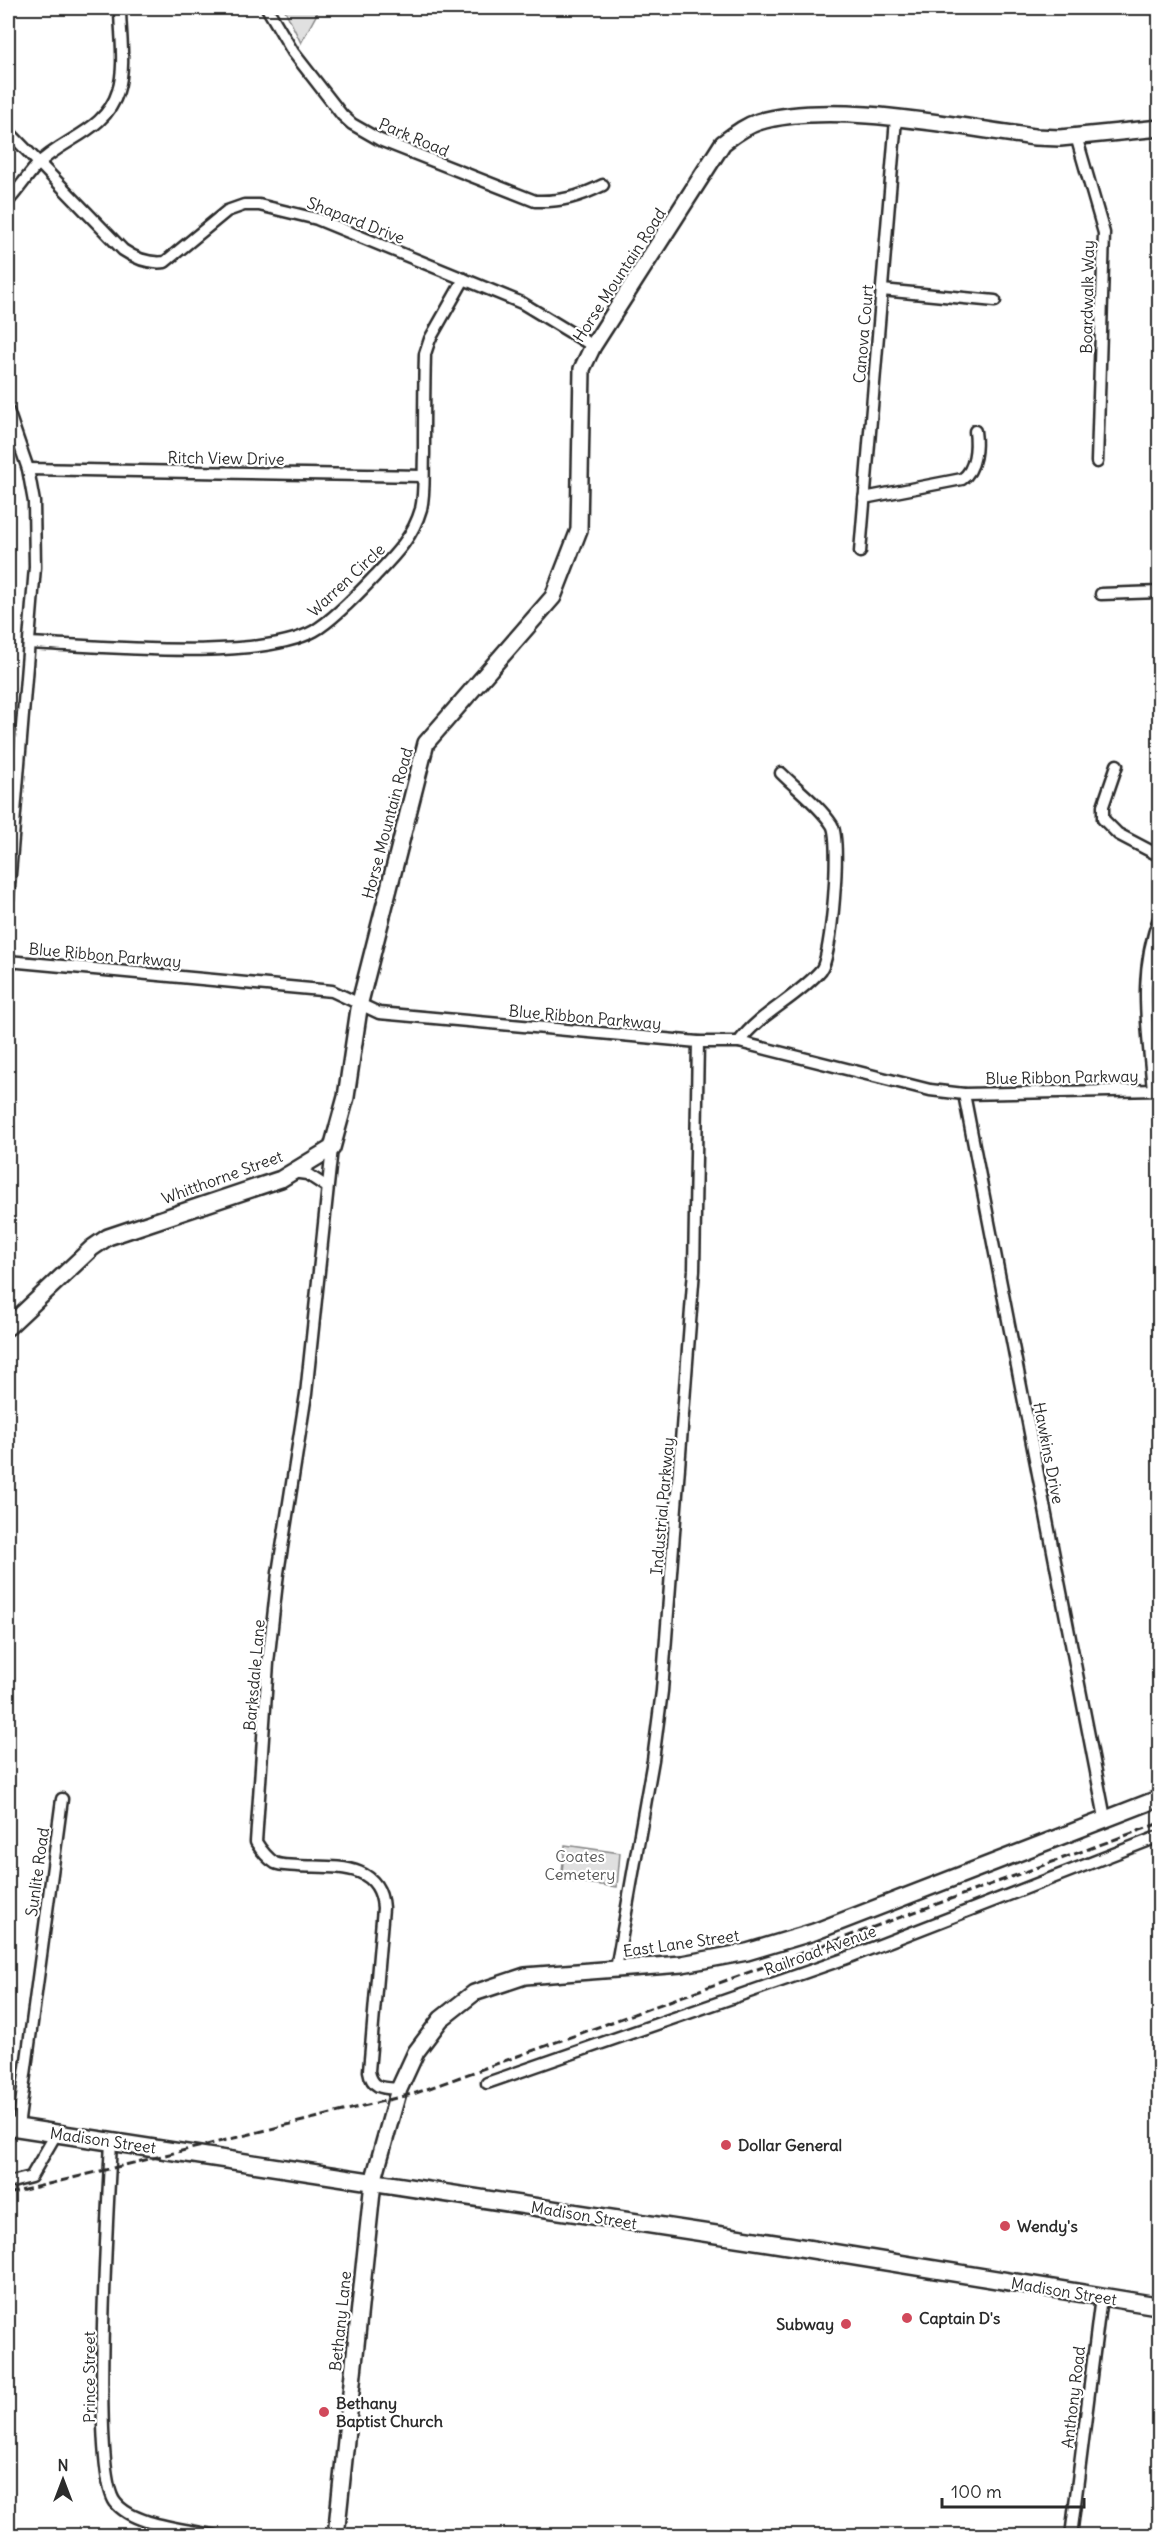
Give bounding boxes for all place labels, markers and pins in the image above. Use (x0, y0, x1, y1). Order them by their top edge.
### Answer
place label: Dollar General (738, 2135, 842, 2155)
marker: Dollar General (719, 2138, 733, 2152)
place label: Wendy's (1017, 2216, 1078, 2237)
marker: Wendy's (998, 2219, 1012, 2233)
place label: Captain D's (919, 2308, 1000, 2329)
marker: Captain D's (900, 2311, 914, 2325)
place label: Subway (776, 2314, 834, 2335)
marker: Subway (839, 2317, 853, 2331)
place label: Bethany Baptist Church (336, 2393, 443, 2432)
marker: Bethany Baptist Church (317, 2405, 331, 2419)

